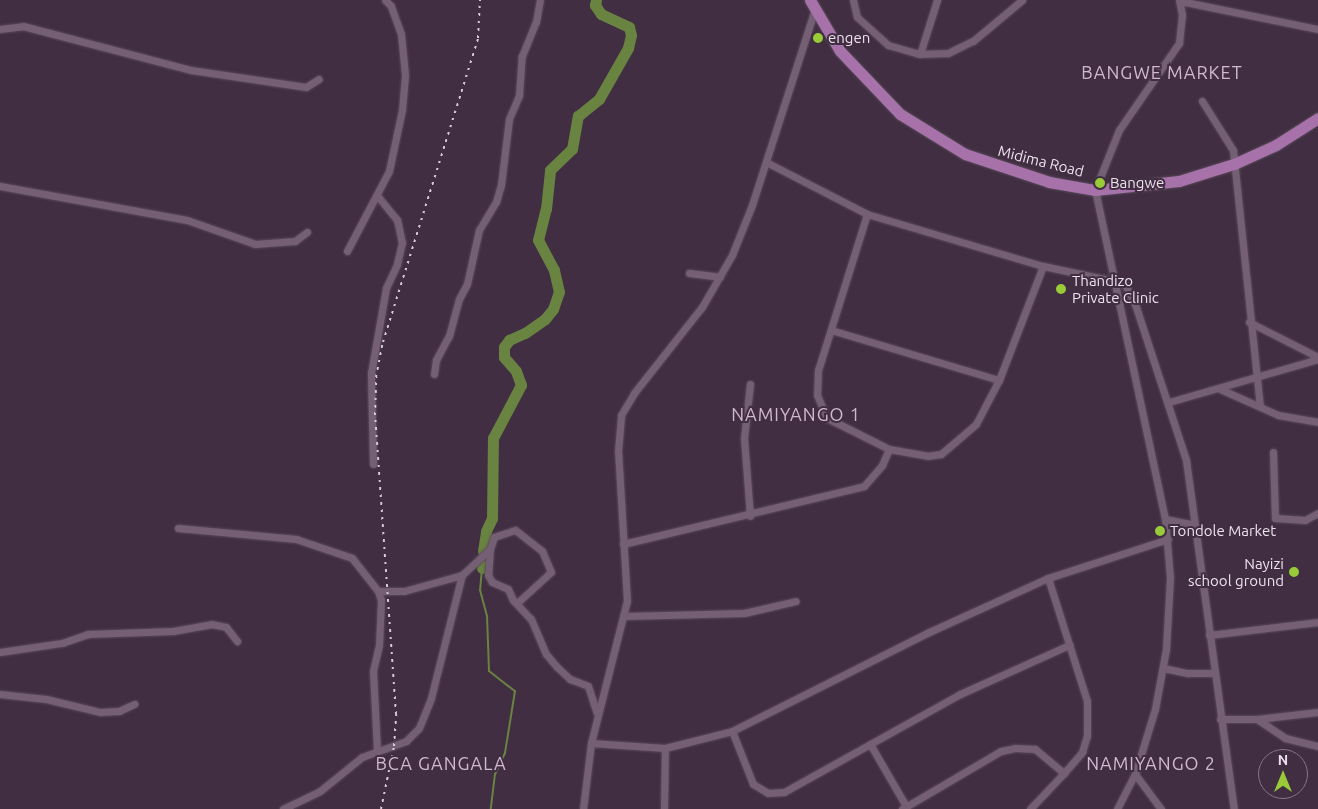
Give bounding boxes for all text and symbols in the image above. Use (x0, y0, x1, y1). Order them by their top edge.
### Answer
place label: engen (828, 29, 870, 47)
marker: engen (812, 32, 824, 44)
district label: BANGWE MARKET (1080, 61, 1244, 83)
street label: Midima Road (996, 142, 1086, 180)
place label: Bangwe (1110, 174, 1164, 192)
marker: Bangwe (1094, 177, 1106, 189)
place label: Thandizo Private Clinic (1072, 271, 1159, 306)
marker: Thandizo Private Clinic (1054, 282, 1068, 296)
district label: NAMIYANGO 1 (730, 403, 862, 425)
place label: Tondole Market (1170, 522, 1276, 540)
marker: Tondole Market (1154, 525, 1166, 537)
place label: Nayizi school ground (1188, 554, 1284, 589)
marker: Nayizi school ground (1288, 566, 1300, 578)
north arrow (1258, 749, 1308, 799)
district label: BCA GANGALA (374, 752, 508, 774)
district label: NAMIYANGO 2 (1085, 752, 1217, 774)
text: N (1278, 752, 1288, 768)

